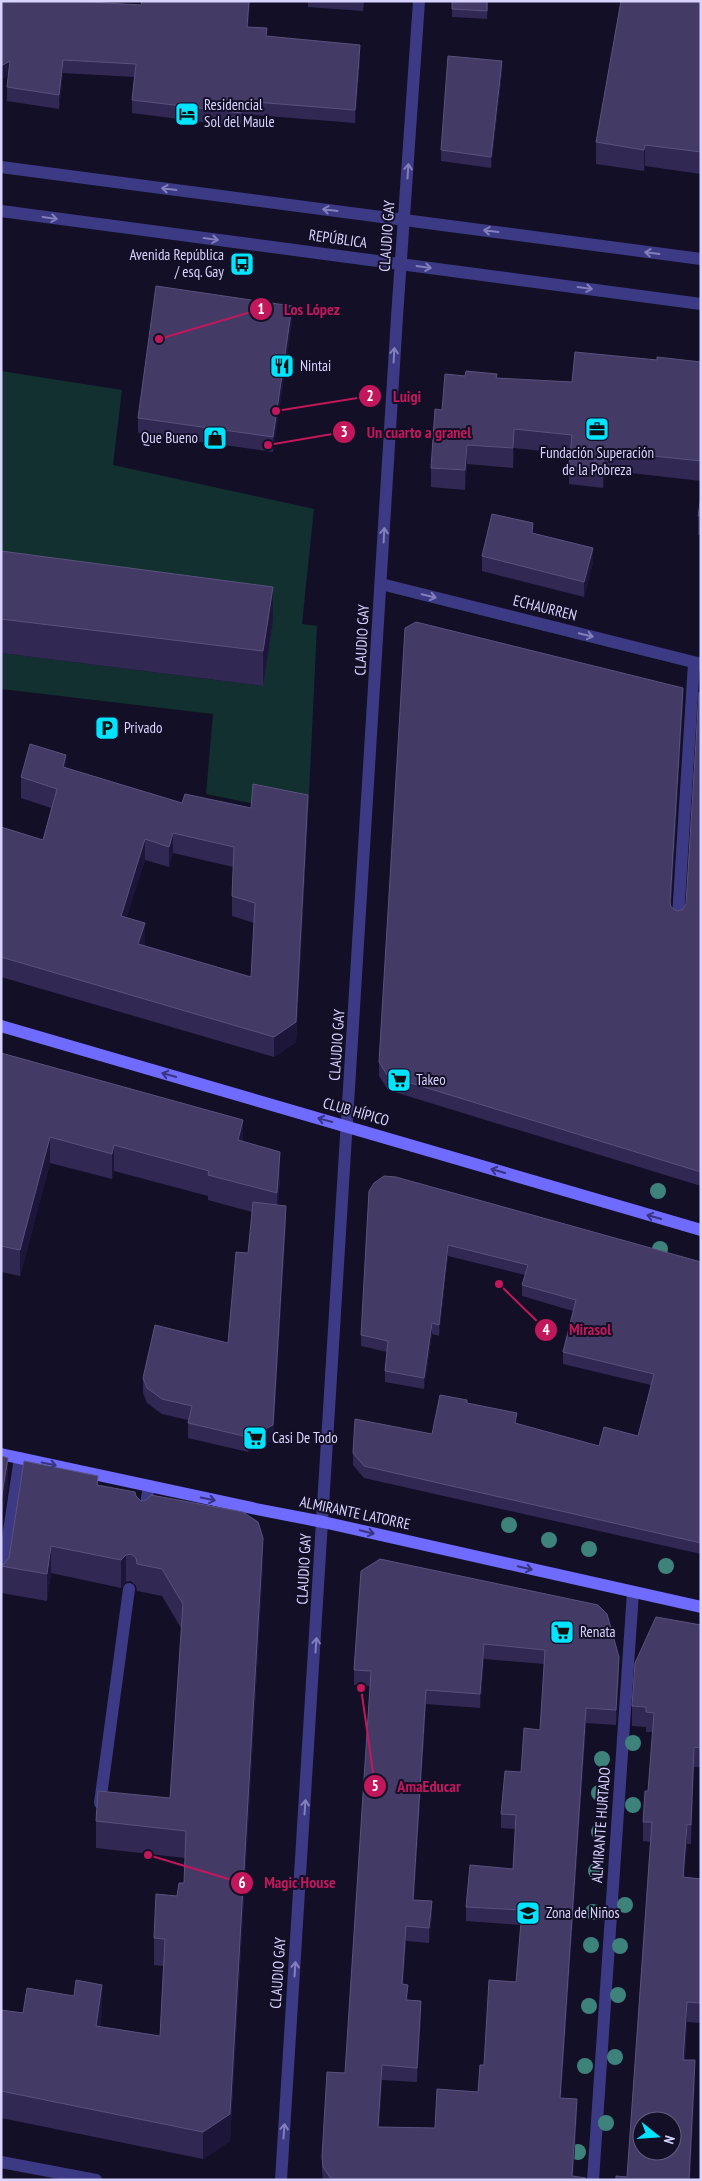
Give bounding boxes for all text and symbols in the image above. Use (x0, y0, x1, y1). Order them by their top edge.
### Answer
place label: Residencial Sol del Maule (204, 95, 275, 131)
hotel icon: Residencial Sol del Maule (174, 101, 200, 127)
one-way arrow (403, 163, 412, 179)
one-way arrow (161, 184, 177, 194)
street label: CLAUDIO GAY (375, 200, 398, 272)
one-way arrow (323, 205, 339, 215)
one-way arrow (41, 213, 57, 223)
street label: REPÚBLICA (308, 225, 369, 252)
one-way arrow (484, 226, 500, 236)
one-way arrow (202, 234, 218, 244)
place label: Avenida República / esq. Gay (129, 245, 224, 281)
one-way arrow (645, 247, 661, 257)
bus stop icon: Avenida República / esq. Gay (229, 251, 255, 277)
one-way arrow (415, 262, 431, 272)
one-way arrow (577, 284, 593, 294)
callout: Los López (249, 294, 350, 325)
text: 1 (257, 299, 265, 318)
text: Los López (284, 299, 340, 319)
one-way arrow (390, 348, 399, 364)
restaurant icon: Nintai (269, 353, 295, 379)
place label: Nintai (300, 356, 331, 375)
callout: Luigi (358, 381, 431, 412)
text: 2 (366, 386, 374, 405)
text: Luigi (393, 386, 421, 406)
office icon: Fundación Superación de la Pobreza (584, 416, 610, 442)
callout: Un cuarto a granel (332, 417, 481, 448)
text: 3 (340, 422, 348, 441)
text: Un cuarto a granel (367, 422, 471, 442)
shop icon: Que Bueno (202, 425, 228, 451)
place label: Que Bueno (141, 428, 198, 447)
place label: Fundación Superación de la Pobreza (540, 443, 654, 479)
one-way arrow (380, 527, 389, 543)
street label: ECHAURREN (511, 590, 579, 625)
one-way arrow (420, 592, 436, 601)
street label: CLAUDIO GAY (350, 604, 373, 676)
one-way arrow (578, 631, 594, 641)
parking icon: Privado (94, 715, 120, 741)
place label: Privado (124, 718, 163, 737)
street label: CLAUDIO GAY (325, 1009, 348, 1081)
supermarket icon: Takeo (386, 1067, 412, 1093)
one-way arrow (162, 1070, 178, 1079)
place label: Takeo (416, 1070, 446, 1089)
street label: CLUB HÍPICO (321, 1093, 391, 1130)
one-way arrow (318, 1115, 334, 1124)
one-way arrow (490, 1165, 506, 1175)
one-way arrow (646, 1211, 662, 1221)
callout: Mirasol (534, 1314, 621, 1345)
text: Mirasol (569, 1319, 611, 1339)
text: 4 (542, 1320, 550, 1339)
supermarket icon: Casi De Todo (242, 1425, 268, 1451)
place label: Casi De Todo (272, 1428, 338, 1447)
one-way arrow (40, 1460, 56, 1470)
street label: ALMIRANTE LATORRE (298, 1492, 412, 1534)
one-way arrow (199, 1495, 215, 1504)
one-way arrow (358, 1528, 374, 1537)
street label: CLAUDIO GAY (292, 1533, 315, 1605)
one-way arrow (517, 1564, 533, 1573)
supermarket icon: Renata (549, 1619, 575, 1645)
place label: Renata (580, 1622, 616, 1641)
one-way arrow (311, 1637, 320, 1653)
street label: ALMIRANTE HURTADO (587, 1766, 614, 1884)
callout: AmaEducar (363, 1771, 471, 1802)
text: 5 (371, 1776, 379, 1795)
text: AmaEducar (396, 1776, 461, 1796)
one-way arrow (301, 1799, 310, 1815)
callout: Magic House (229, 1867, 346, 1898)
text: Magic House (264, 1872, 336, 1892)
text: 6 (238, 1873, 246, 1892)
school or university icon: Zona de Niños (515, 1900, 541, 1926)
place label: Zona de Niños (546, 1903, 620, 1922)
street label: CLAUDIO GAY (266, 1937, 289, 2009)
one-way arrow (290, 1961, 299, 1977)
north arrow (632, 2111, 682, 2161)
one-way arrow (280, 2123, 289, 2139)
text: N (660, 2134, 679, 2146)

